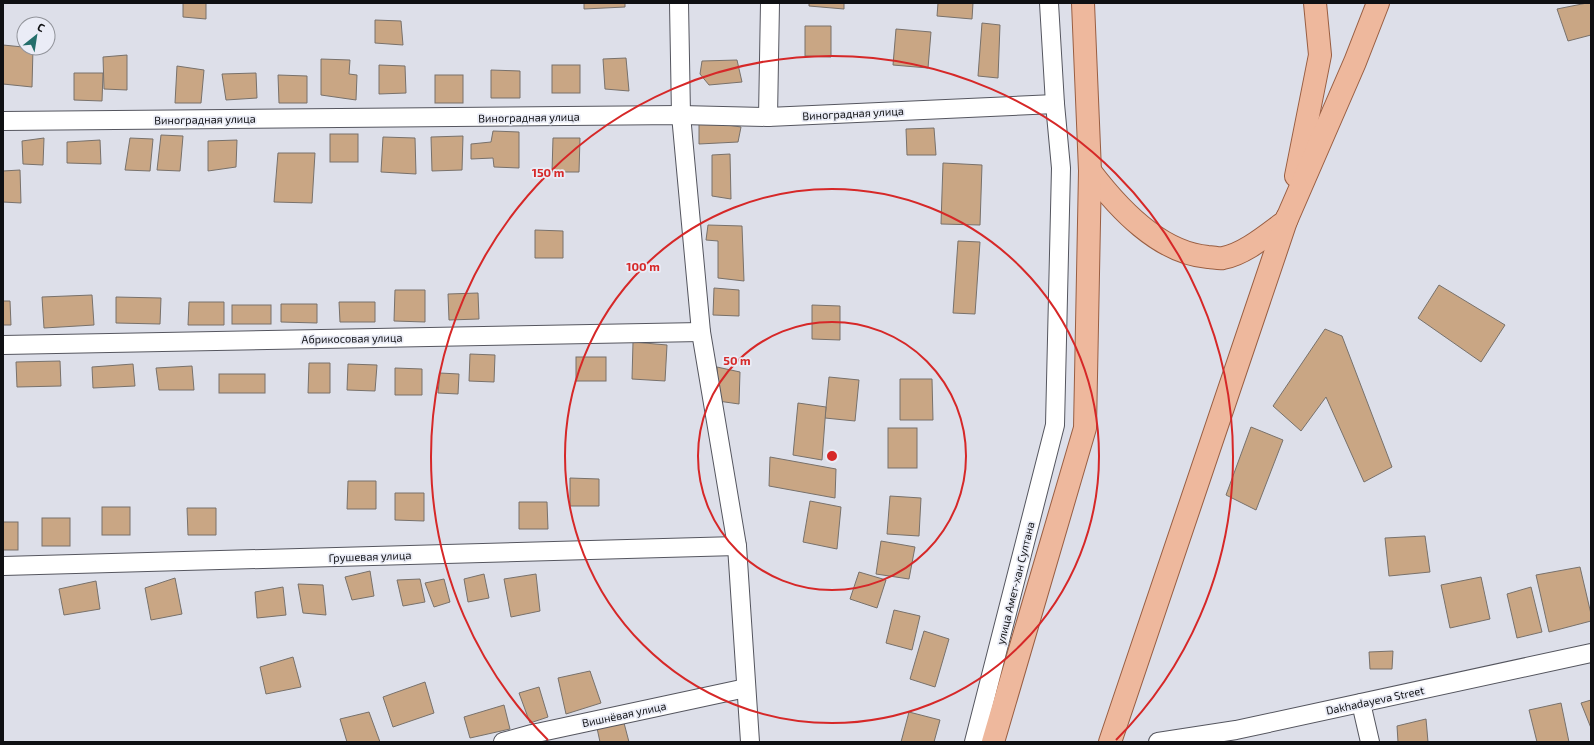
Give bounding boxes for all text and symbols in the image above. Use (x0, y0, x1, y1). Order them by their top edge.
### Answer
north arrow (16, 16, 56, 56)
text: С (35, 20, 48, 34)
street label: Виноградная улица (802, 104, 904, 123)
street label: Виноградная улица (478, 110, 580, 125)
street label: Виноградная улица (154, 112, 256, 127)
text: 150 m (532, 165, 564, 179)
text: 100 m (626, 259, 660, 273)
street label: Абрикосовая улица (301, 331, 403, 346)
text: 50 m (723, 353, 751, 367)
centre of rings (825, 449, 839, 463)
street label: улица Амет-хан Султана (993, 520, 1038, 646)
street label: Грушевая улица (328, 548, 412, 565)
street label: Dakhadayeva Street (1325, 683, 1425, 717)
street label: Вишнёвая улица (581, 699, 668, 730)

